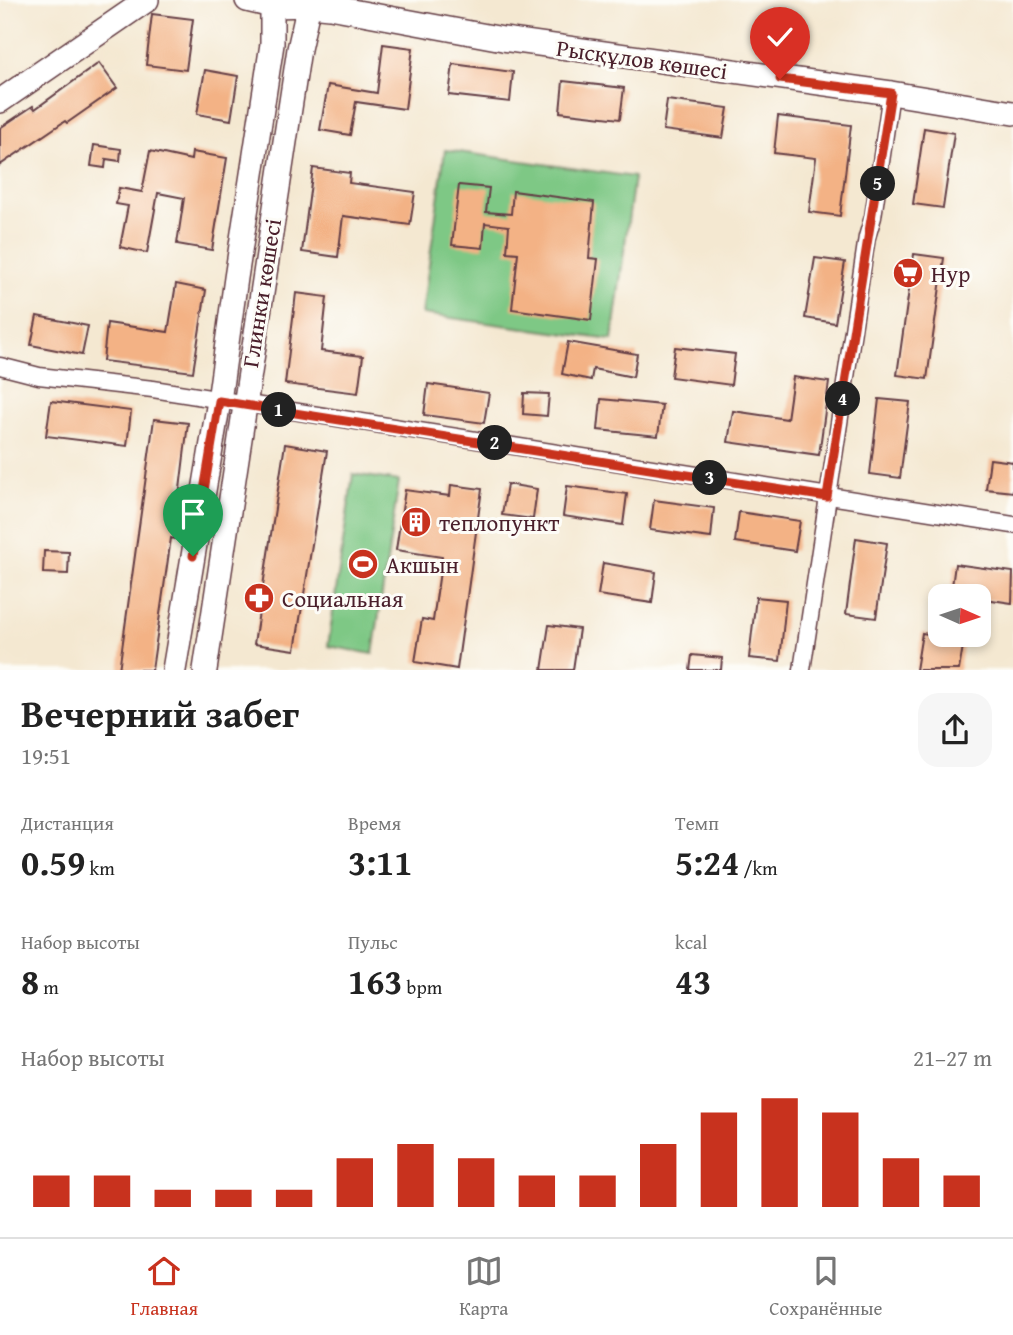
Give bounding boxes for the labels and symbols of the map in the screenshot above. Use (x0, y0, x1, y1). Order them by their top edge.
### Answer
pin (750, 7, 810, 79)
street label: Рысқұлов көшесі (554, 31, 730, 87)
pin: 5 (860, 166, 896, 202)
street label: Глинки көшесі (233, 216, 289, 370)
supermarket icon: Нур (891, 256, 925, 290)
place label: Нур (931, 257, 970, 290)
pin: 4 (826, 382, 860, 416)
pin: 1 (262, 392, 296, 428)
pin: 2 (477, 426, 512, 460)
pin: 3 (692, 461, 728, 496)
pin (163, 484, 223, 556)
building icon: теплопункт (399, 505, 433, 539)
place label: теплопункт (439, 506, 559, 539)
sports icon: Акшын (346, 547, 380, 581)
place label: Акшын (386, 548, 459, 581)
pharmacy icon: Социальная (242, 581, 276, 615)
place label: Социальная (282, 582, 404, 615)
north arrow (928, 584, 990, 648)

